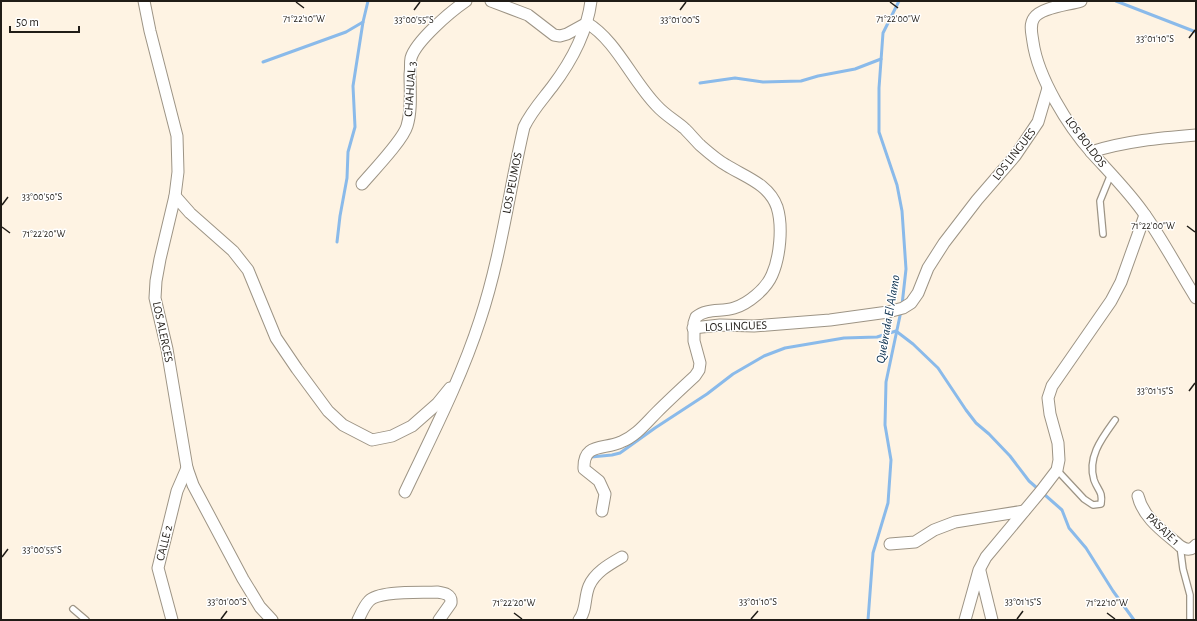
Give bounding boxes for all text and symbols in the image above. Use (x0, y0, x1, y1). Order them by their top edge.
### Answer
scale bar (10, 8, 79, 34)
text: 71°22'10"W (283, 14, 325, 24)
text: 71°22'00"W (876, 14, 920, 24)
text: 33°00'55"S (394, 15, 434, 25)
text: 33°01'00"S (660, 15, 700, 25)
text: 50 m (16, 16, 39, 28)
text: 33°01'10"S (1136, 34, 1174, 44)
street label: CHAHUAL 3 (402, 61, 418, 117)
street label: LOS BOLDOS (1063, 114, 1109, 170)
street label: LOS LINGUES (990, 126, 1038, 182)
street label: LOS PEUMOS (500, 151, 524, 215)
text: 33°00'50"S (22, 192, 62, 202)
text: 71°22'00"W (1131, 221, 1175, 231)
text: 71°22'20"W (23, 229, 66, 239)
water label: Quebrada El Alamo (874, 274, 903, 364)
street label: LOS ALERCES (151, 301, 175, 364)
street label: LOS LINGUES (705, 319, 768, 333)
text: 33°01'15"S (1137, 386, 1174, 396)
street label: PASAJE 1 (1144, 511, 1182, 547)
street label: CALLE 2 (154, 523, 174, 562)
text: 33°00'55"S (22, 545, 62, 555)
text: 33°01'00"S (207, 597, 247, 607)
text: 33°01'10"S (739, 597, 777, 607)
text: 33°01'15"S (1005, 597, 1042, 607)
text: 71°22'20"W (493, 598, 536, 608)
text: 71°22'10"W (1086, 598, 1128, 608)

